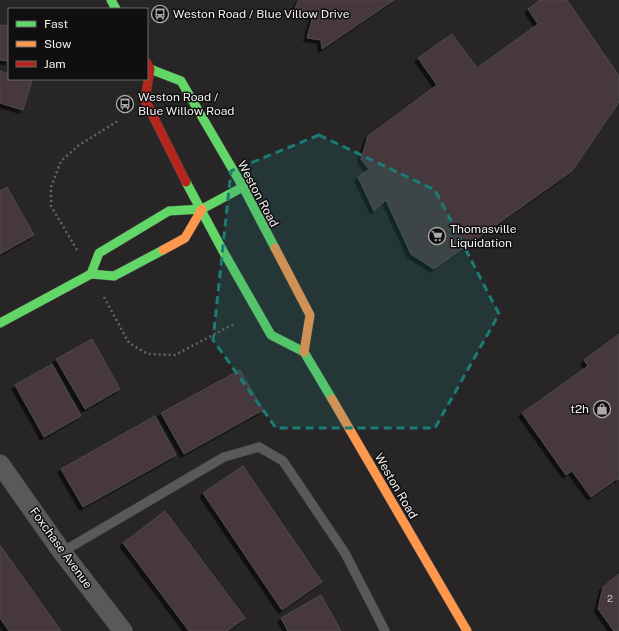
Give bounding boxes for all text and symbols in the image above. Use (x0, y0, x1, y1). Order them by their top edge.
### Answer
bus stop icon: Weston Road / Blue Villow Drive (150, 4, 170, 24)
place label: Weston Road / Blue Villow Drive (173, 7, 350, 21)
legend (8, 8, 148, 80)
text: Fast (44, 17, 69, 31)
text: Slow (44, 37, 72, 51)
text: Jam (44, 57, 66, 71)
place label: Weston Road / Blue Willow Road (138, 90, 234, 118)
bus stop icon: Weston Road / Blue Willow Road (115, 94, 135, 114)
street label: Weston Road (235, 158, 281, 230)
place label: Thomasville Liquidation (450, 222, 517, 250)
supermarket icon: Thomasville Liquidation (427, 226, 447, 246)
shop icon: t2h (592, 399, 612, 419)
place label: t2h (570, 402, 589, 416)
street label: Weston Road (372, 451, 420, 521)
street label: Foxchase Avenue (27, 505, 95, 591)
house number: 2 (607, 592, 613, 604)

